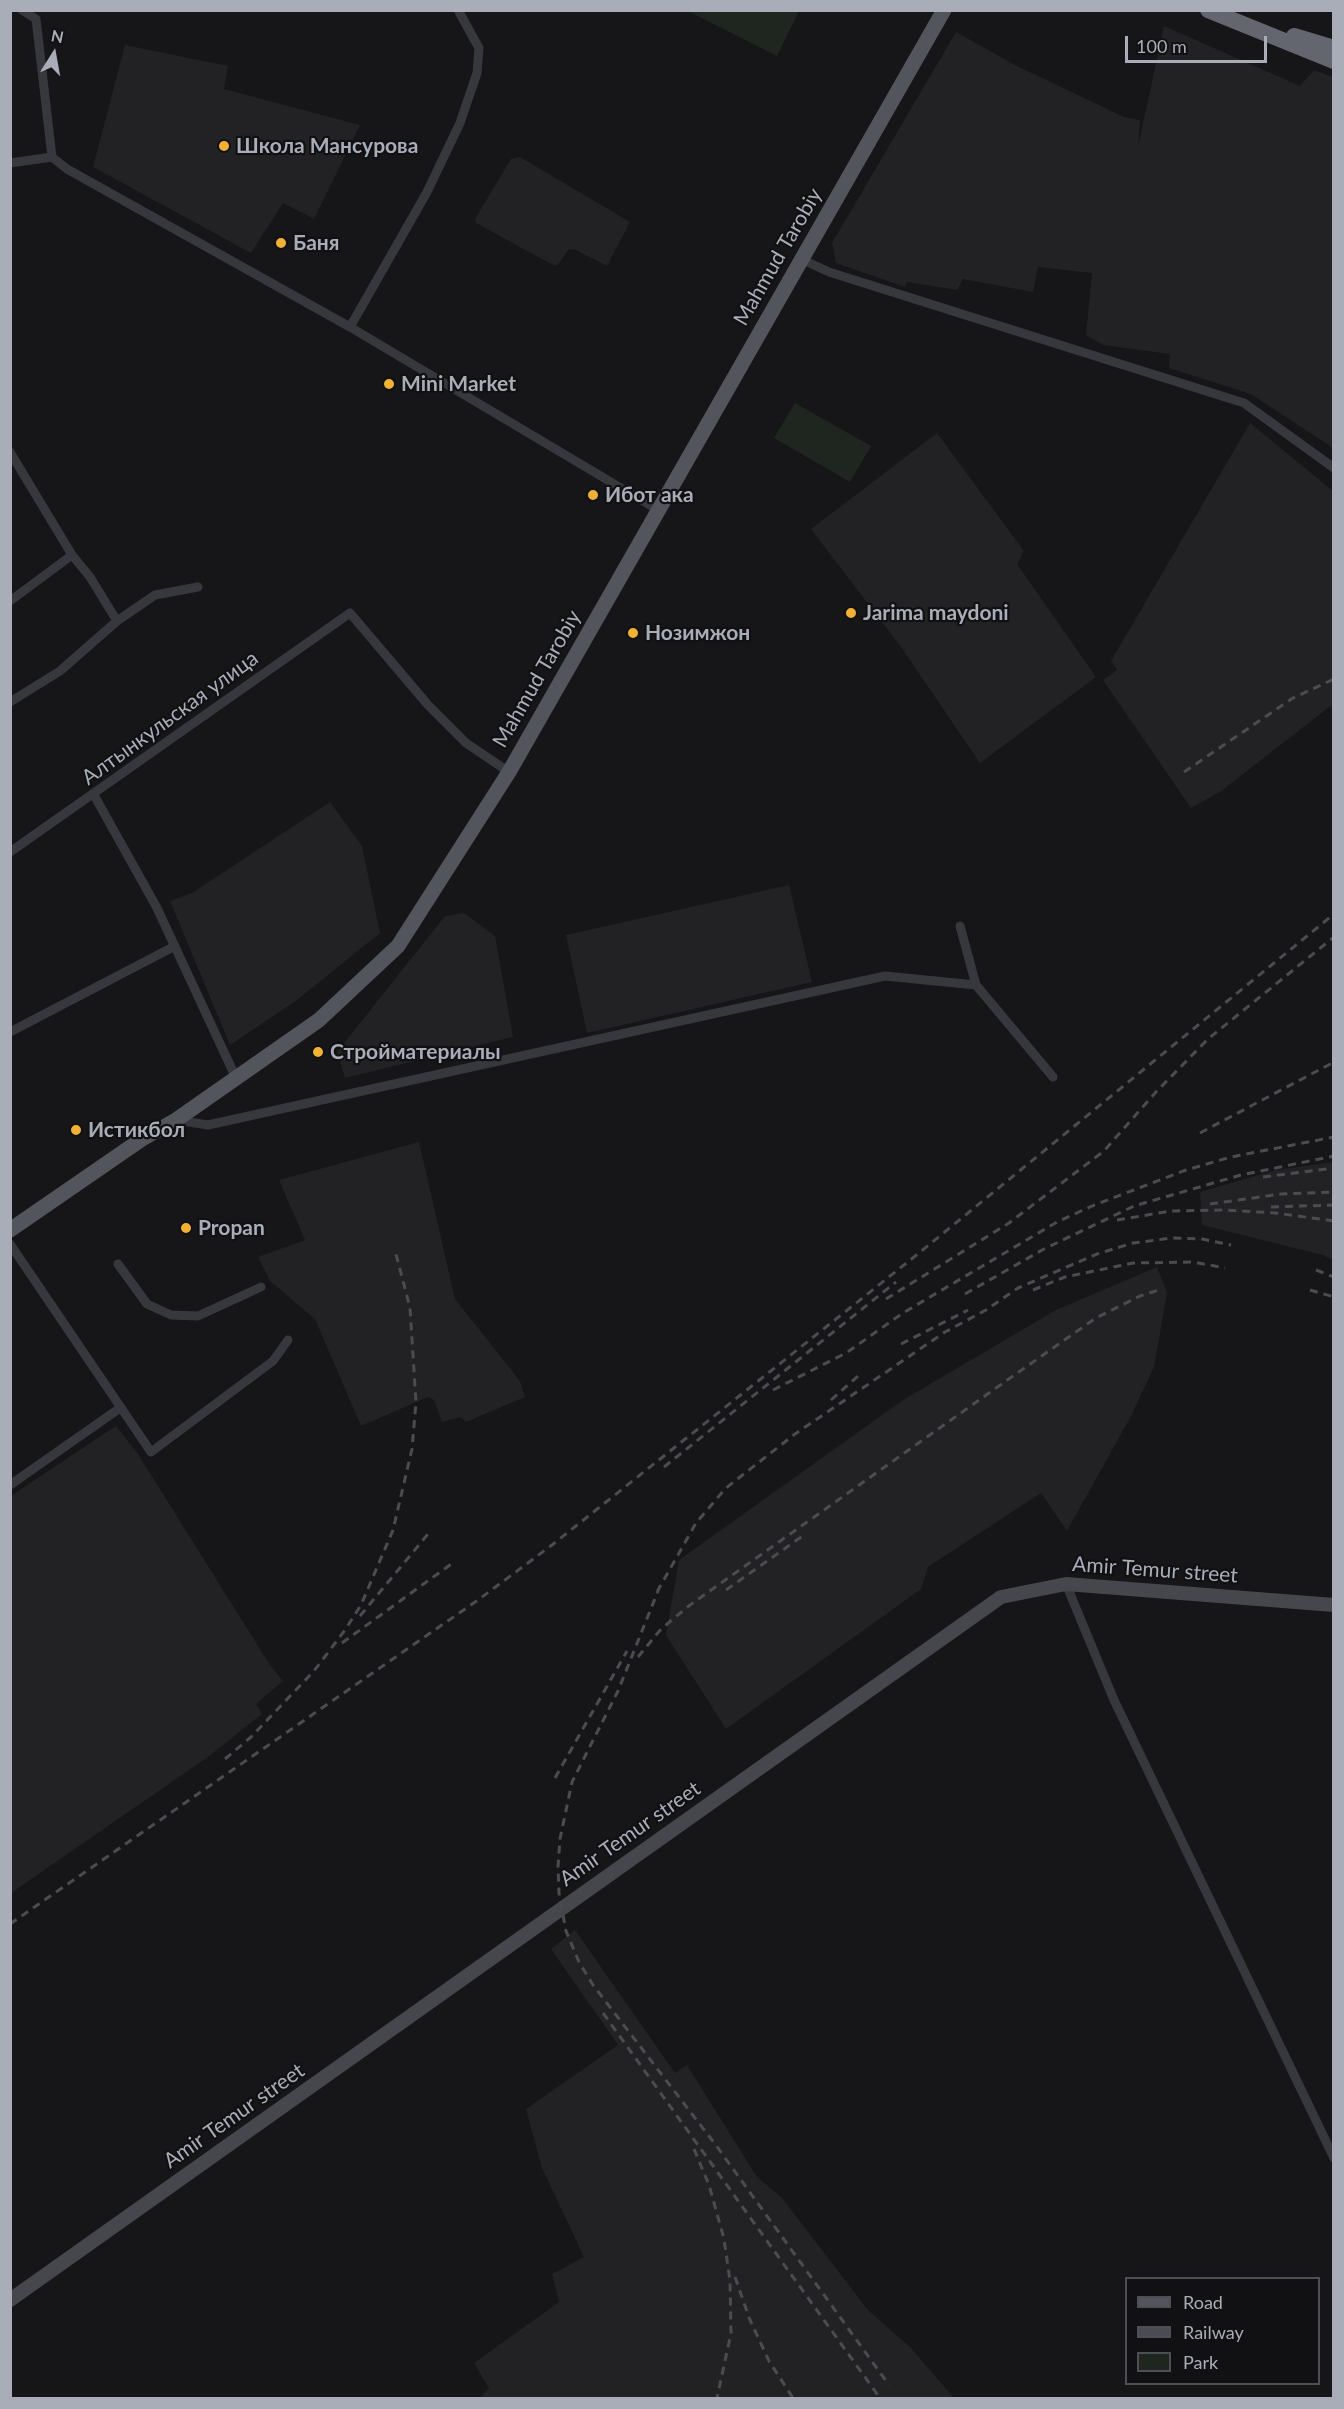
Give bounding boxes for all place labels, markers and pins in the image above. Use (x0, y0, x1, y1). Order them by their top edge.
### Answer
place label: Школа Мансурова (236, 133, 418, 159)
marker: Школа Мансурова (217, 139, 231, 153)
place label: Баня (293, 230, 339, 256)
marker: Баня (274, 236, 288, 250)
place label: Mini Market (401, 371, 516, 397)
marker: Mini Market (382, 377, 396, 391)
place label: Ибот ака (605, 482, 694, 508)
marker: Ибот ака (586, 488, 600, 502)
place label: Jarima maydoni (863, 600, 1009, 626)
marker: Jarima maydoni (844, 606, 858, 620)
place label: Нозимжон (645, 620, 750, 646)
marker: Нозимжон (626, 626, 640, 640)
place label: Стройматериалы (330, 1039, 501, 1065)
marker: Стройматериалы (311, 1045, 325, 1059)
place label: Истикбол (88, 1117, 185, 1143)
marker: Истикбол (69, 1123, 83, 1137)
place label: Propan (198, 1215, 265, 1241)
marker: Propan (179, 1221, 193, 1235)

